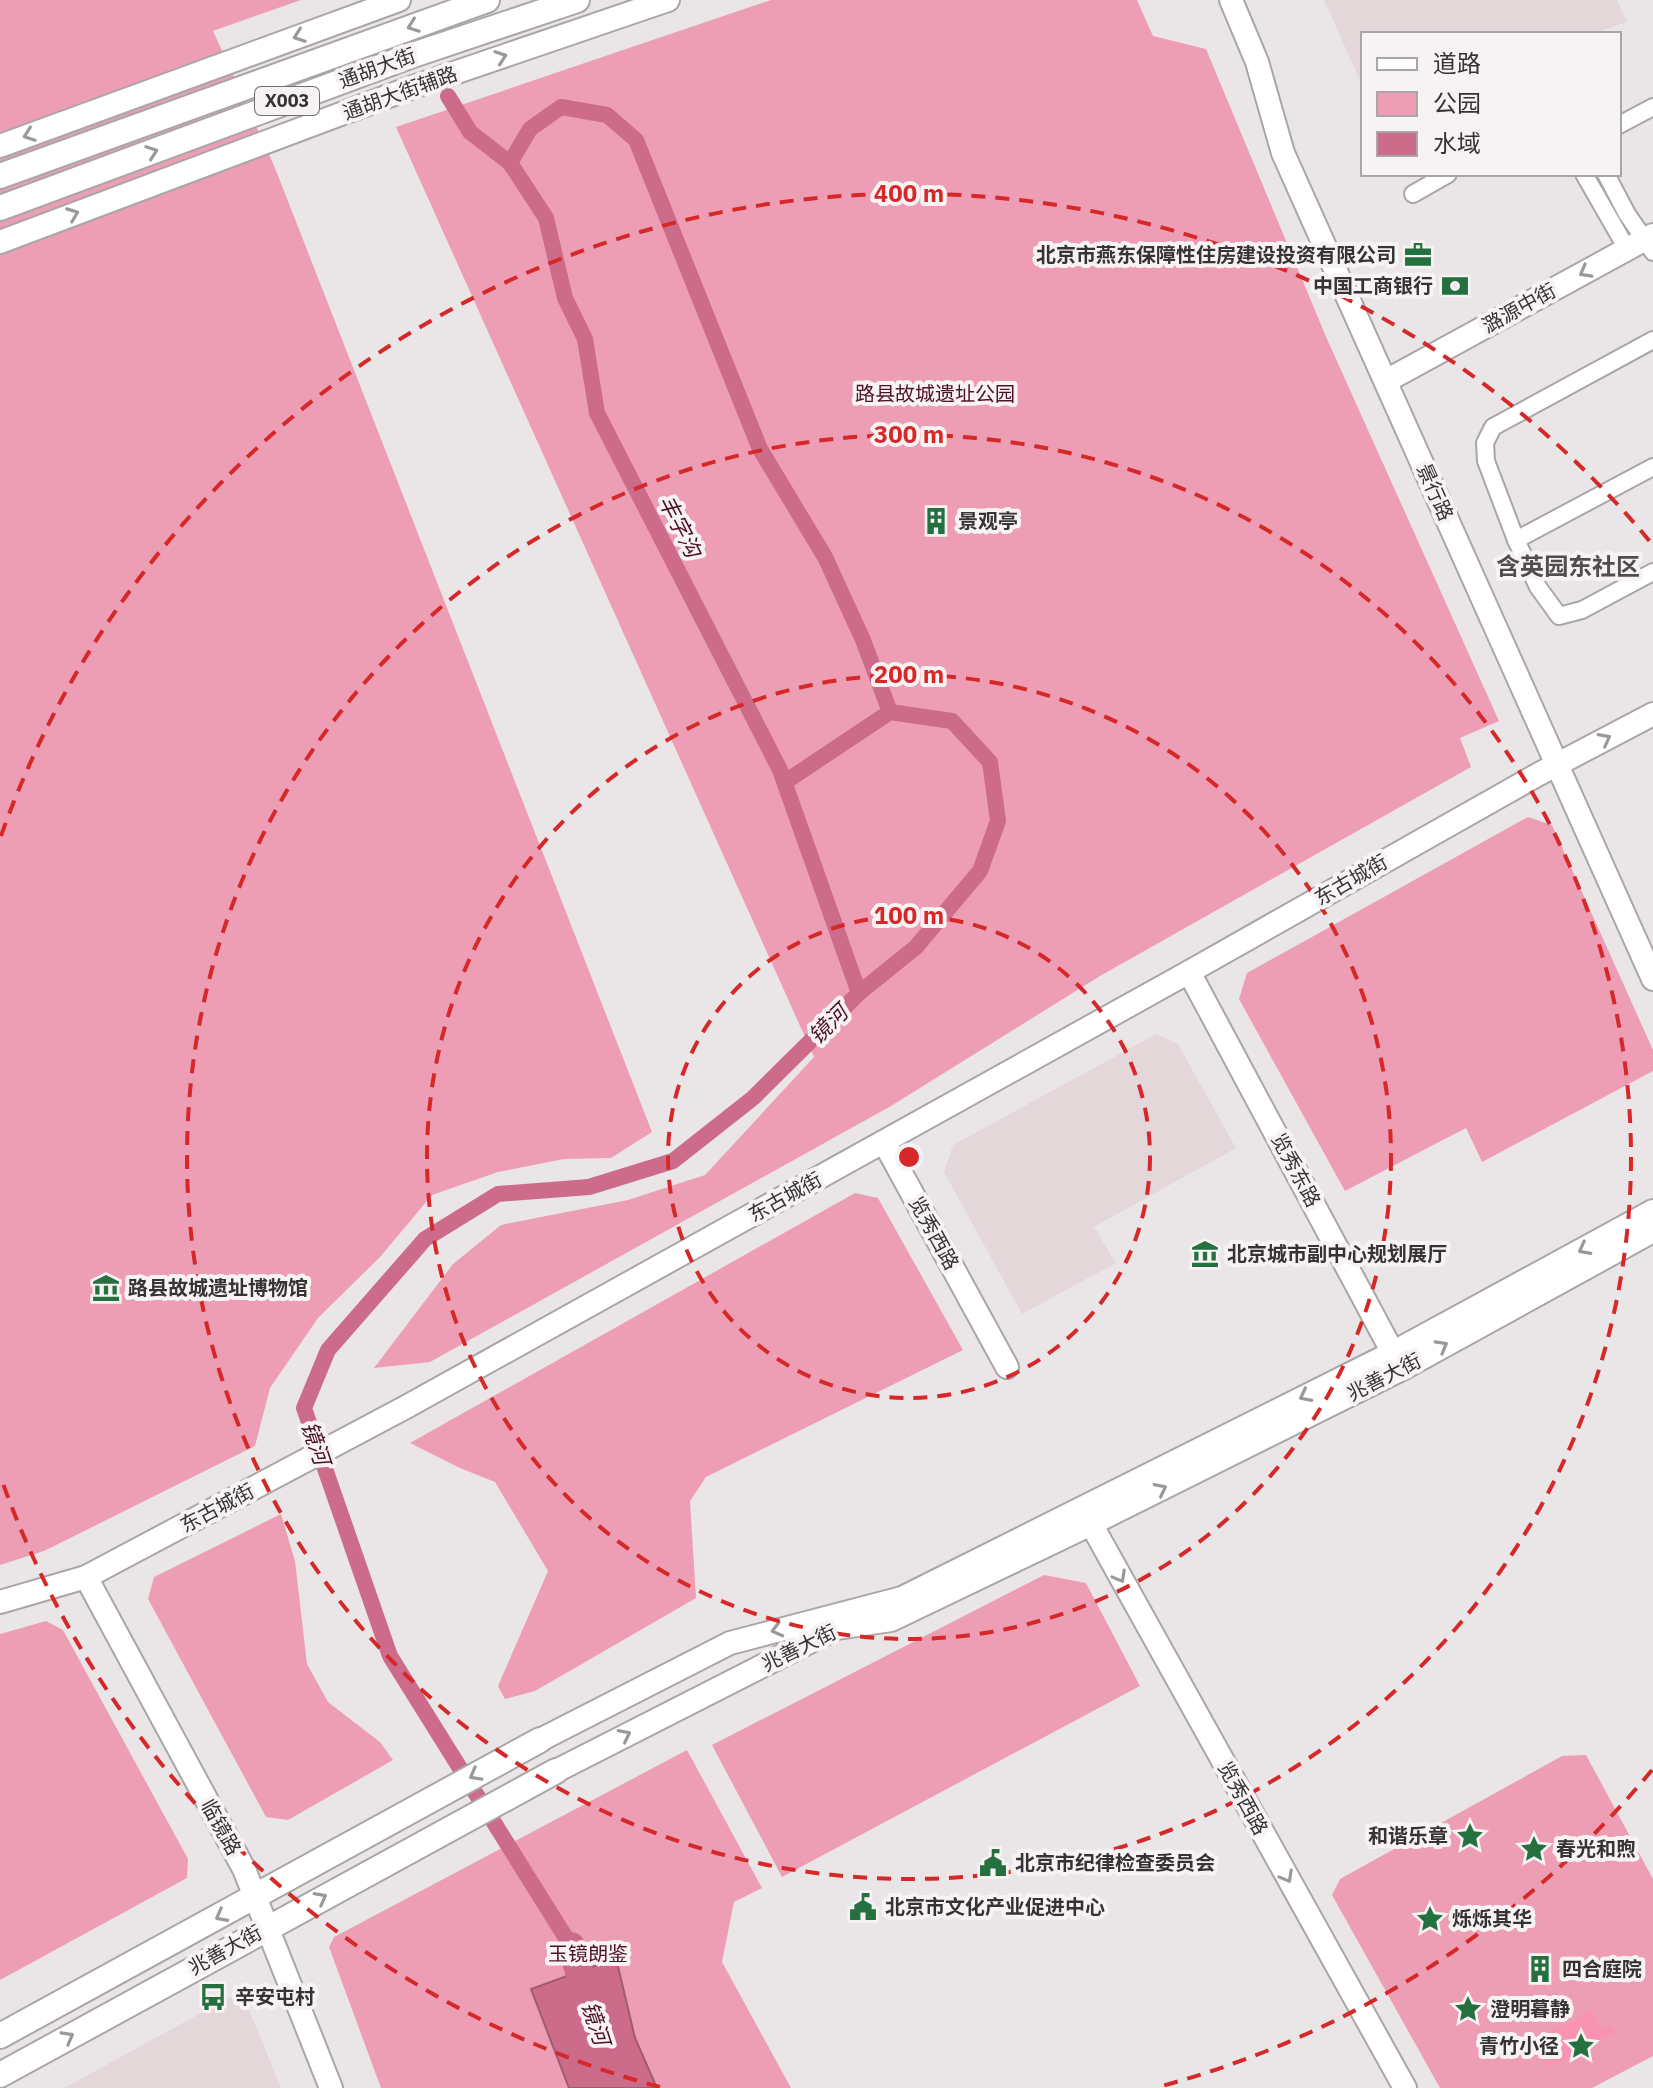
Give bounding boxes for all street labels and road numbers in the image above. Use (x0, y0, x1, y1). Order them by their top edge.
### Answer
street label: 通胡大街 (335, 41, 419, 94)
street label: 通胡大街辅路 (339, 59, 461, 126)
road number: X003 (255, 87, 319, 115)
street label: 潞源中街 (1477, 276, 1560, 339)
street label: 景行路 (1411, 459, 1460, 525)
street label: 东古城街 (1309, 848, 1392, 911)
street label: 览秀东路 (1266, 1128, 1327, 1211)
street label: 东古城街 (743, 1165, 826, 1228)
street label: 览秀西路 (903, 1191, 966, 1274)
street label: 兆善大街 (1342, 1346, 1426, 1407)
street label: 东古城街 (175, 1477, 258, 1538)
street label: 兆善大街 (757, 1618, 841, 1677)
street label: 览秀西路 (1212, 1756, 1275, 1839)
street label: 临镜路 (195, 1794, 248, 1860)
street label: 兆善大街 (183, 1918, 266, 1981)

